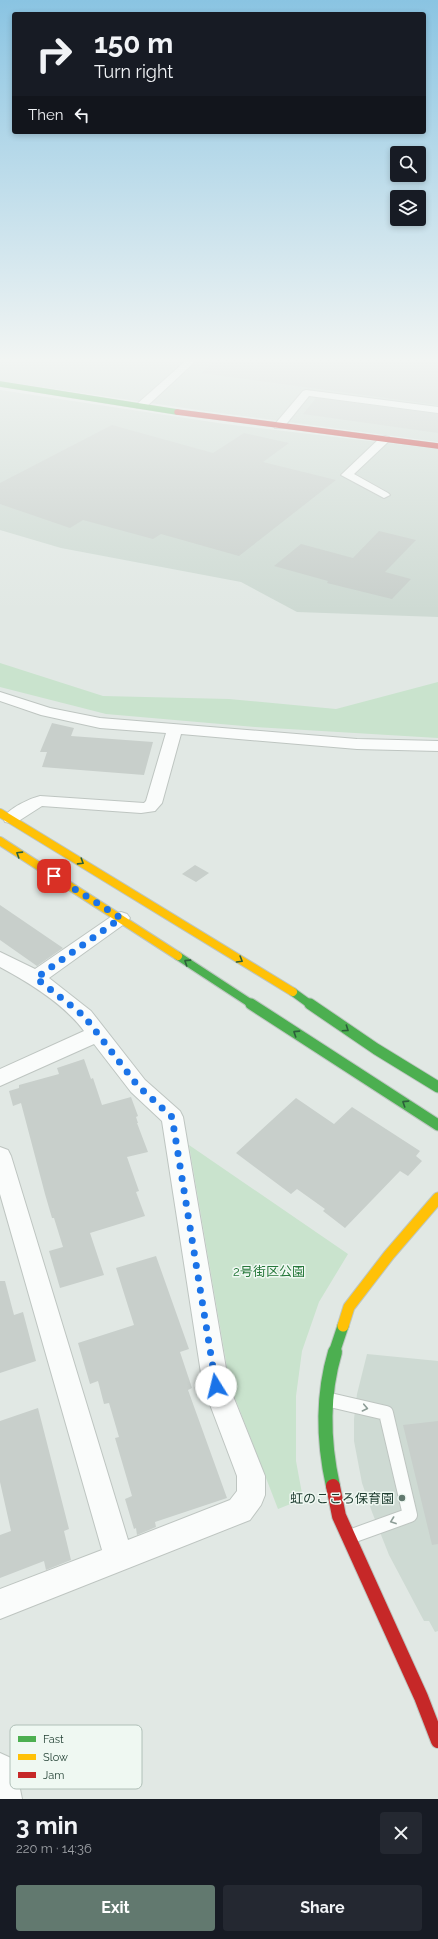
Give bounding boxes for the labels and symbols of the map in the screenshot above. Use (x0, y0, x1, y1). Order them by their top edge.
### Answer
one-way arrow (16, 851, 23, 858)
one-way arrow (77, 857, 84, 865)
pin (37, 859, 71, 893)
one-way arrow (236, 955, 243, 962)
one-way arrow (184, 959, 191, 967)
one-way arrow (342, 1024, 349, 1032)
one-way arrow (293, 1030, 300, 1038)
one-way arrow (402, 1101, 409, 1108)
park label: 2号街区公園 (233, 1264, 305, 1279)
position arrow (195, 1365, 237, 1407)
one-way arrow (362, 1403, 368, 1411)
place label: 虹のこころ保育園 (290, 1491, 394, 1506)
marker: 虹のこころ保育園 (397, 1493, 407, 1503)
one-way arrow (390, 1517, 397, 1525)
legend (10, 1725, 142, 1789)
text: Fast (43, 1733, 64, 1746)
text: Slow (43, 1751, 68, 1764)
text: Jam (43, 1769, 64, 1782)

